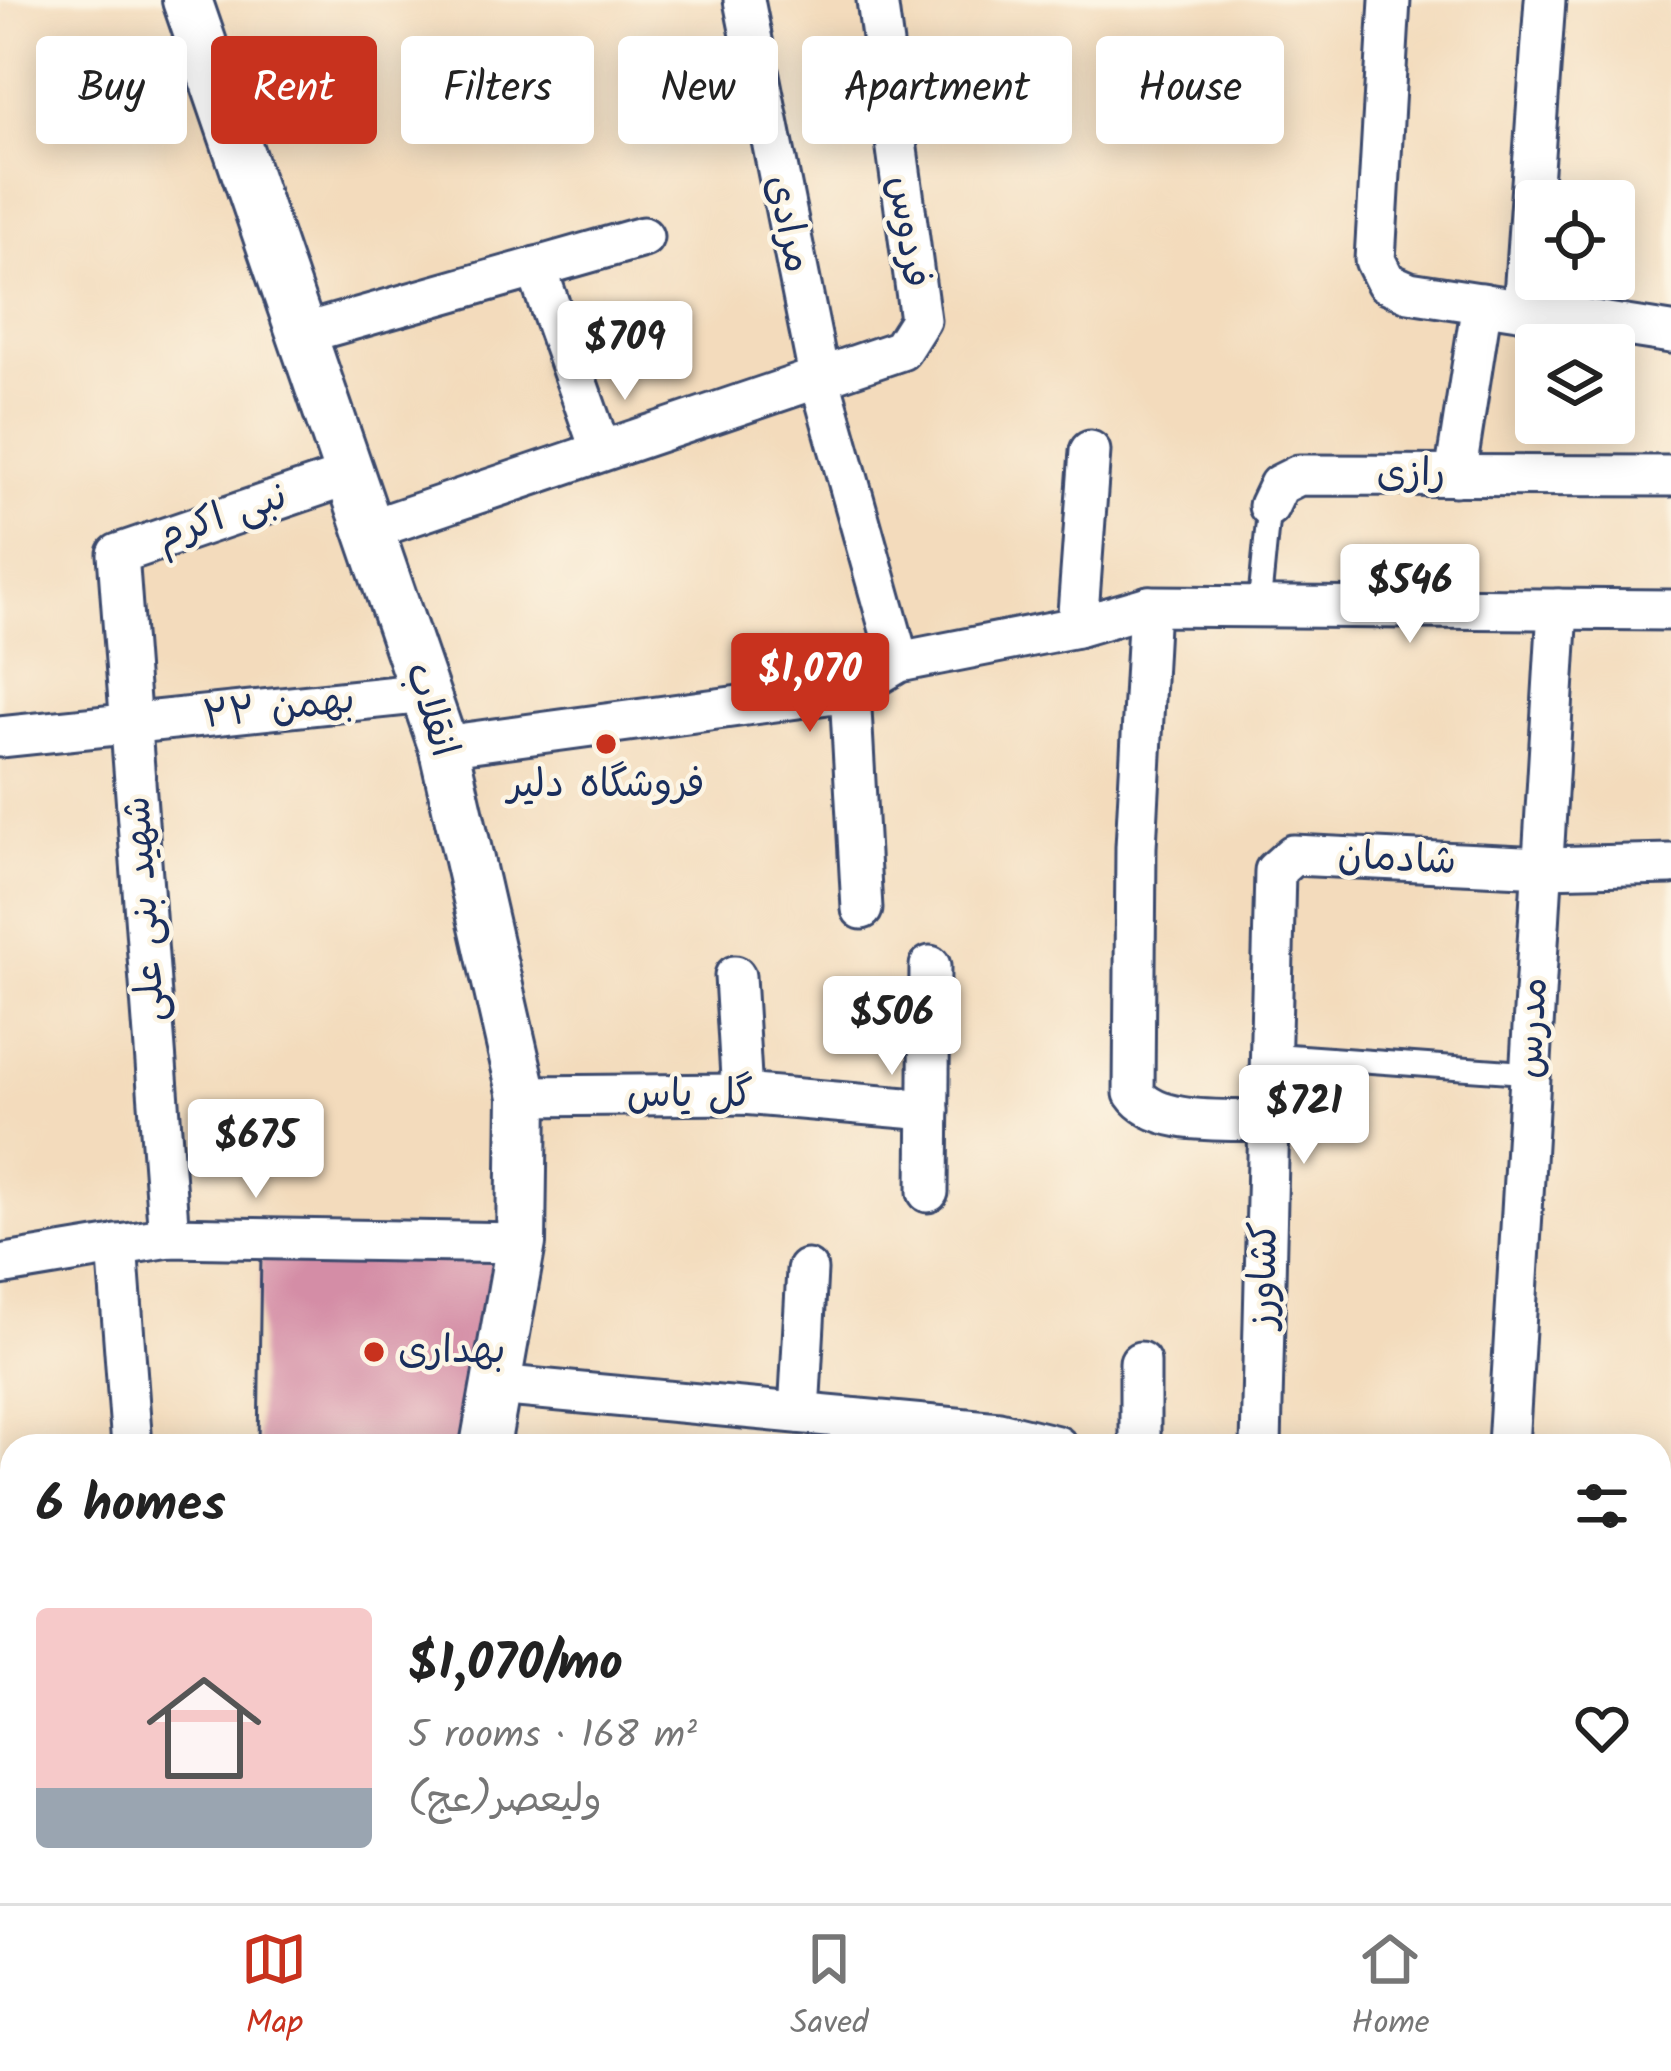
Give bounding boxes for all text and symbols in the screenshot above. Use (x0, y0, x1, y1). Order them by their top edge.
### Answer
chip: Buy (36, 36, 187, 144)
chip: Rent (211, 36, 377, 144)
chip: Filters (401, 36, 594, 144)
chip: New (618, 36, 778, 144)
chip: Apartment (802, 36, 1072, 144)
chip: House (1096, 36, 1284, 144)
street label: مرادی (746, 170, 828, 278)
street label: فردوس (869, 172, 945, 292)
map controls (1515, 180, 1635, 444)
button: locate (1515, 180, 1635, 300)
pin: $709 (554, 301, 696, 403)
text: $709 (584, 309, 666, 371)
button: layers (1515, 324, 1635, 444)
street label: رازی (1377, 444, 1445, 506)
street label: نبی اکرم (148, 467, 296, 569)
pin: $546 (1339, 544, 1481, 646)
text: $546 (1367, 552, 1453, 614)
pin: $1,070 (712, 633, 908, 735)
text: $1,070 (758, 641, 862, 703)
street label: انقلاب (386, 655, 474, 765)
street label: ۲۲ بهمن (200, 670, 358, 748)
marker: فروشگاه دلیر (593, 731, 619, 757)
place label: فروشگاه دلیر (504, 755, 705, 817)
street label: شهید بنی علی (107, 794, 185, 1024)
street label: شادمان (1336, 826, 1458, 894)
pin: $506 (821, 976, 963, 1078)
street label: مدرس (1499, 976, 1567, 1080)
text: $506 (850, 984, 934, 1046)
street label: گل یاس (627, 1065, 753, 1127)
pin: $721 (1233, 1065, 1375, 1167)
text: $721 (1266, 1073, 1342, 1135)
pin: $675 (185, 1099, 327, 1201)
text: $675 (215, 1107, 297, 1169)
street label: کشاورز (1233, 1221, 1297, 1332)
place label: بهداری (398, 1321, 506, 1383)
marker: بهداری (361, 1339, 387, 1365)
text: 6 homes (36, 1466, 226, 1547)
icon: filters (1569, 1473, 1635, 1539)
text: $1,070/mo (408, 1625, 623, 1706)
icon: home (132, 1656, 276, 1800)
icon: heart (1569, 1695, 1635, 1761)
text: 5 rooms · 168 m² (408, 1706, 697, 1768)
text: ولیعصر(عج) (408, 1770, 602, 1832)
tab: Map (241, 1926, 307, 2051)
tab: Saved (790, 1926, 869, 2051)
tab: Home (1351, 1926, 1430, 2051)

